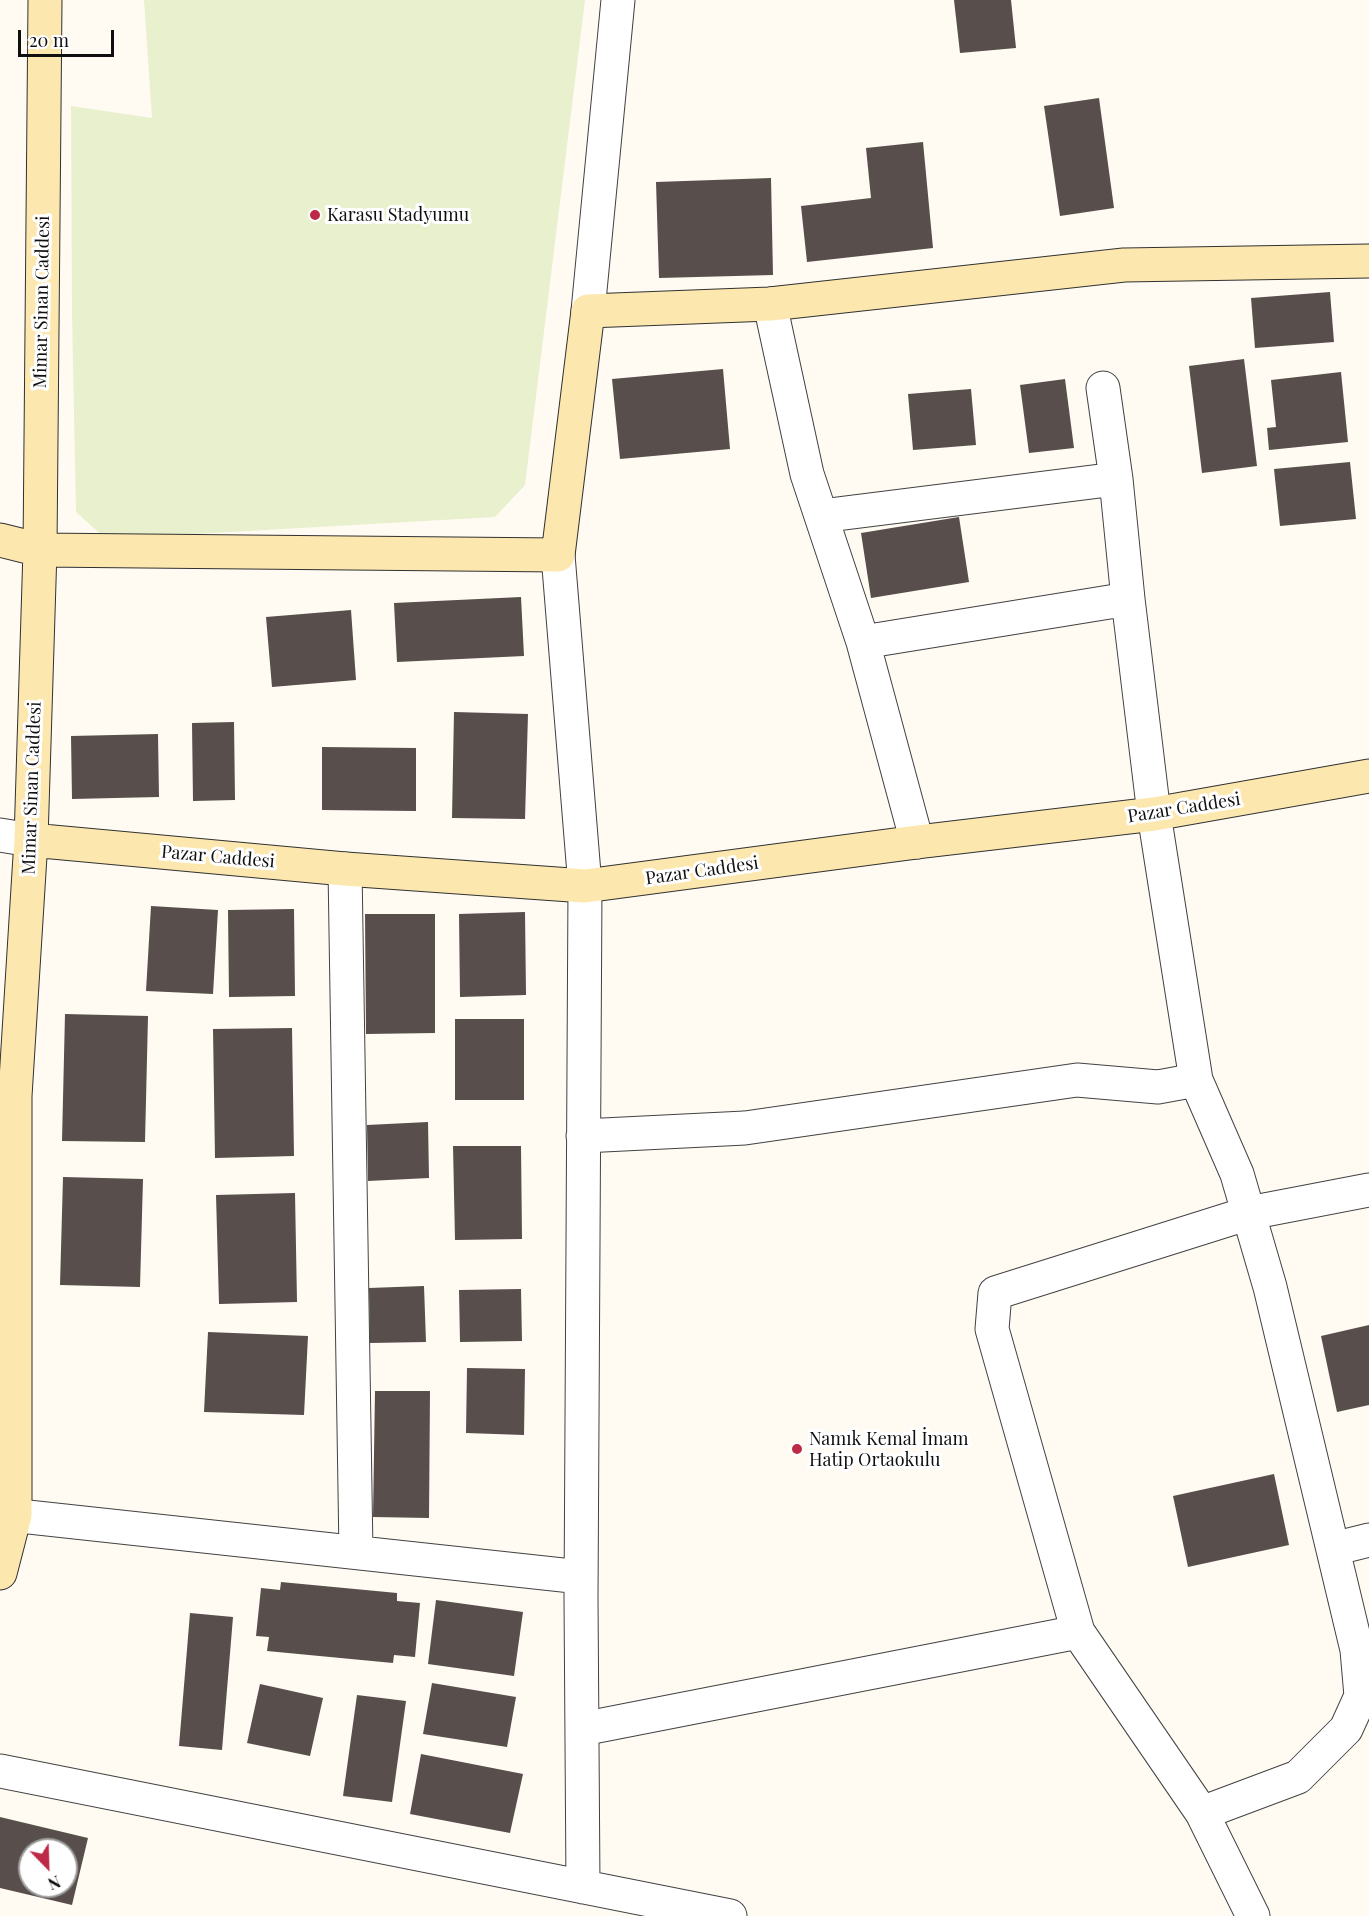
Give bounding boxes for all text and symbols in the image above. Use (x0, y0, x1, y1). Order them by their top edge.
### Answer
scale bar (21, 18, 117, 56)
text: 20 m (29, 28, 69, 52)
place label: Karasu Stadyumu (327, 204, 469, 226)
marker: Karasu Stadyumu (308, 208, 322, 222)
street label: Mimar Sinan Caddesi (30, 215, 54, 389)
street label: Mimar Sinan Caddesi (18, 701, 46, 875)
street label: Pazar Caddesi (1126, 788, 1242, 828)
street label: Pazar Caddesi (160, 841, 276, 873)
street label: Pazar Caddesi (644, 852, 760, 890)
place label: Namık Kemal İmam Hatip Ortaokulu (809, 1428, 968, 1470)
marker: Namık Kemal İmam Hatip Ortaokulu (790, 1442, 804, 1456)
north arrow (18, 1838, 78, 1898)
text: N (45, 1871, 64, 1895)

